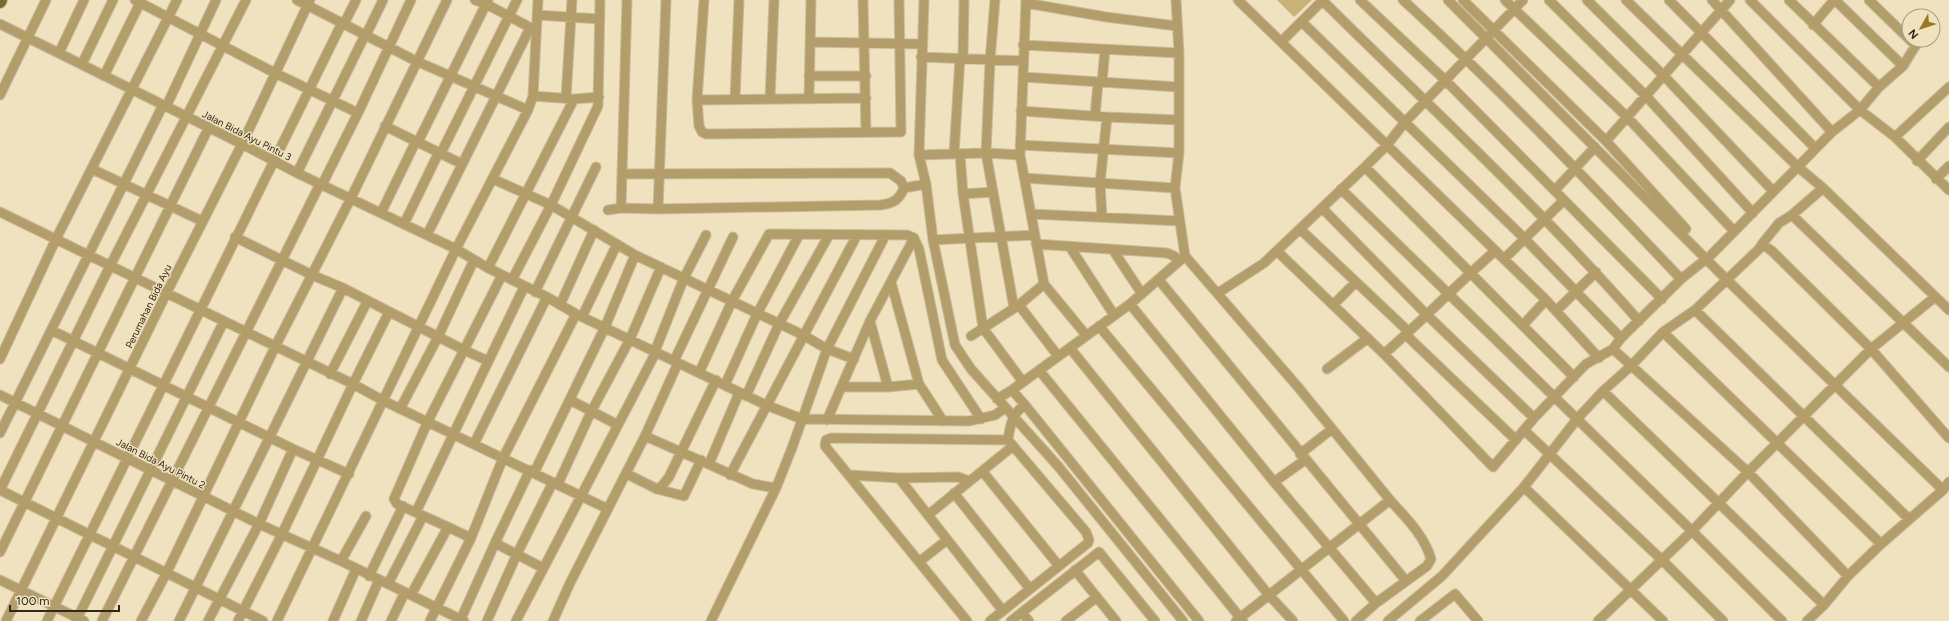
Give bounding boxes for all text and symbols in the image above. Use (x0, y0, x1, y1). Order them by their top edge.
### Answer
north arrow (1901, 8, 1941, 48)
text: N (1906, 27, 1921, 41)
street label: Jalan Bida Ayu Pintu 3 (200, 107, 294, 164)
street label: Perumahan Bida Ayu (122, 262, 174, 350)
street label: Jalan Bida Ayu Pintu 2 (114, 435, 208, 492)
scale bar (10, 587, 119, 613)
text: 100 m (16, 594, 50, 608)

